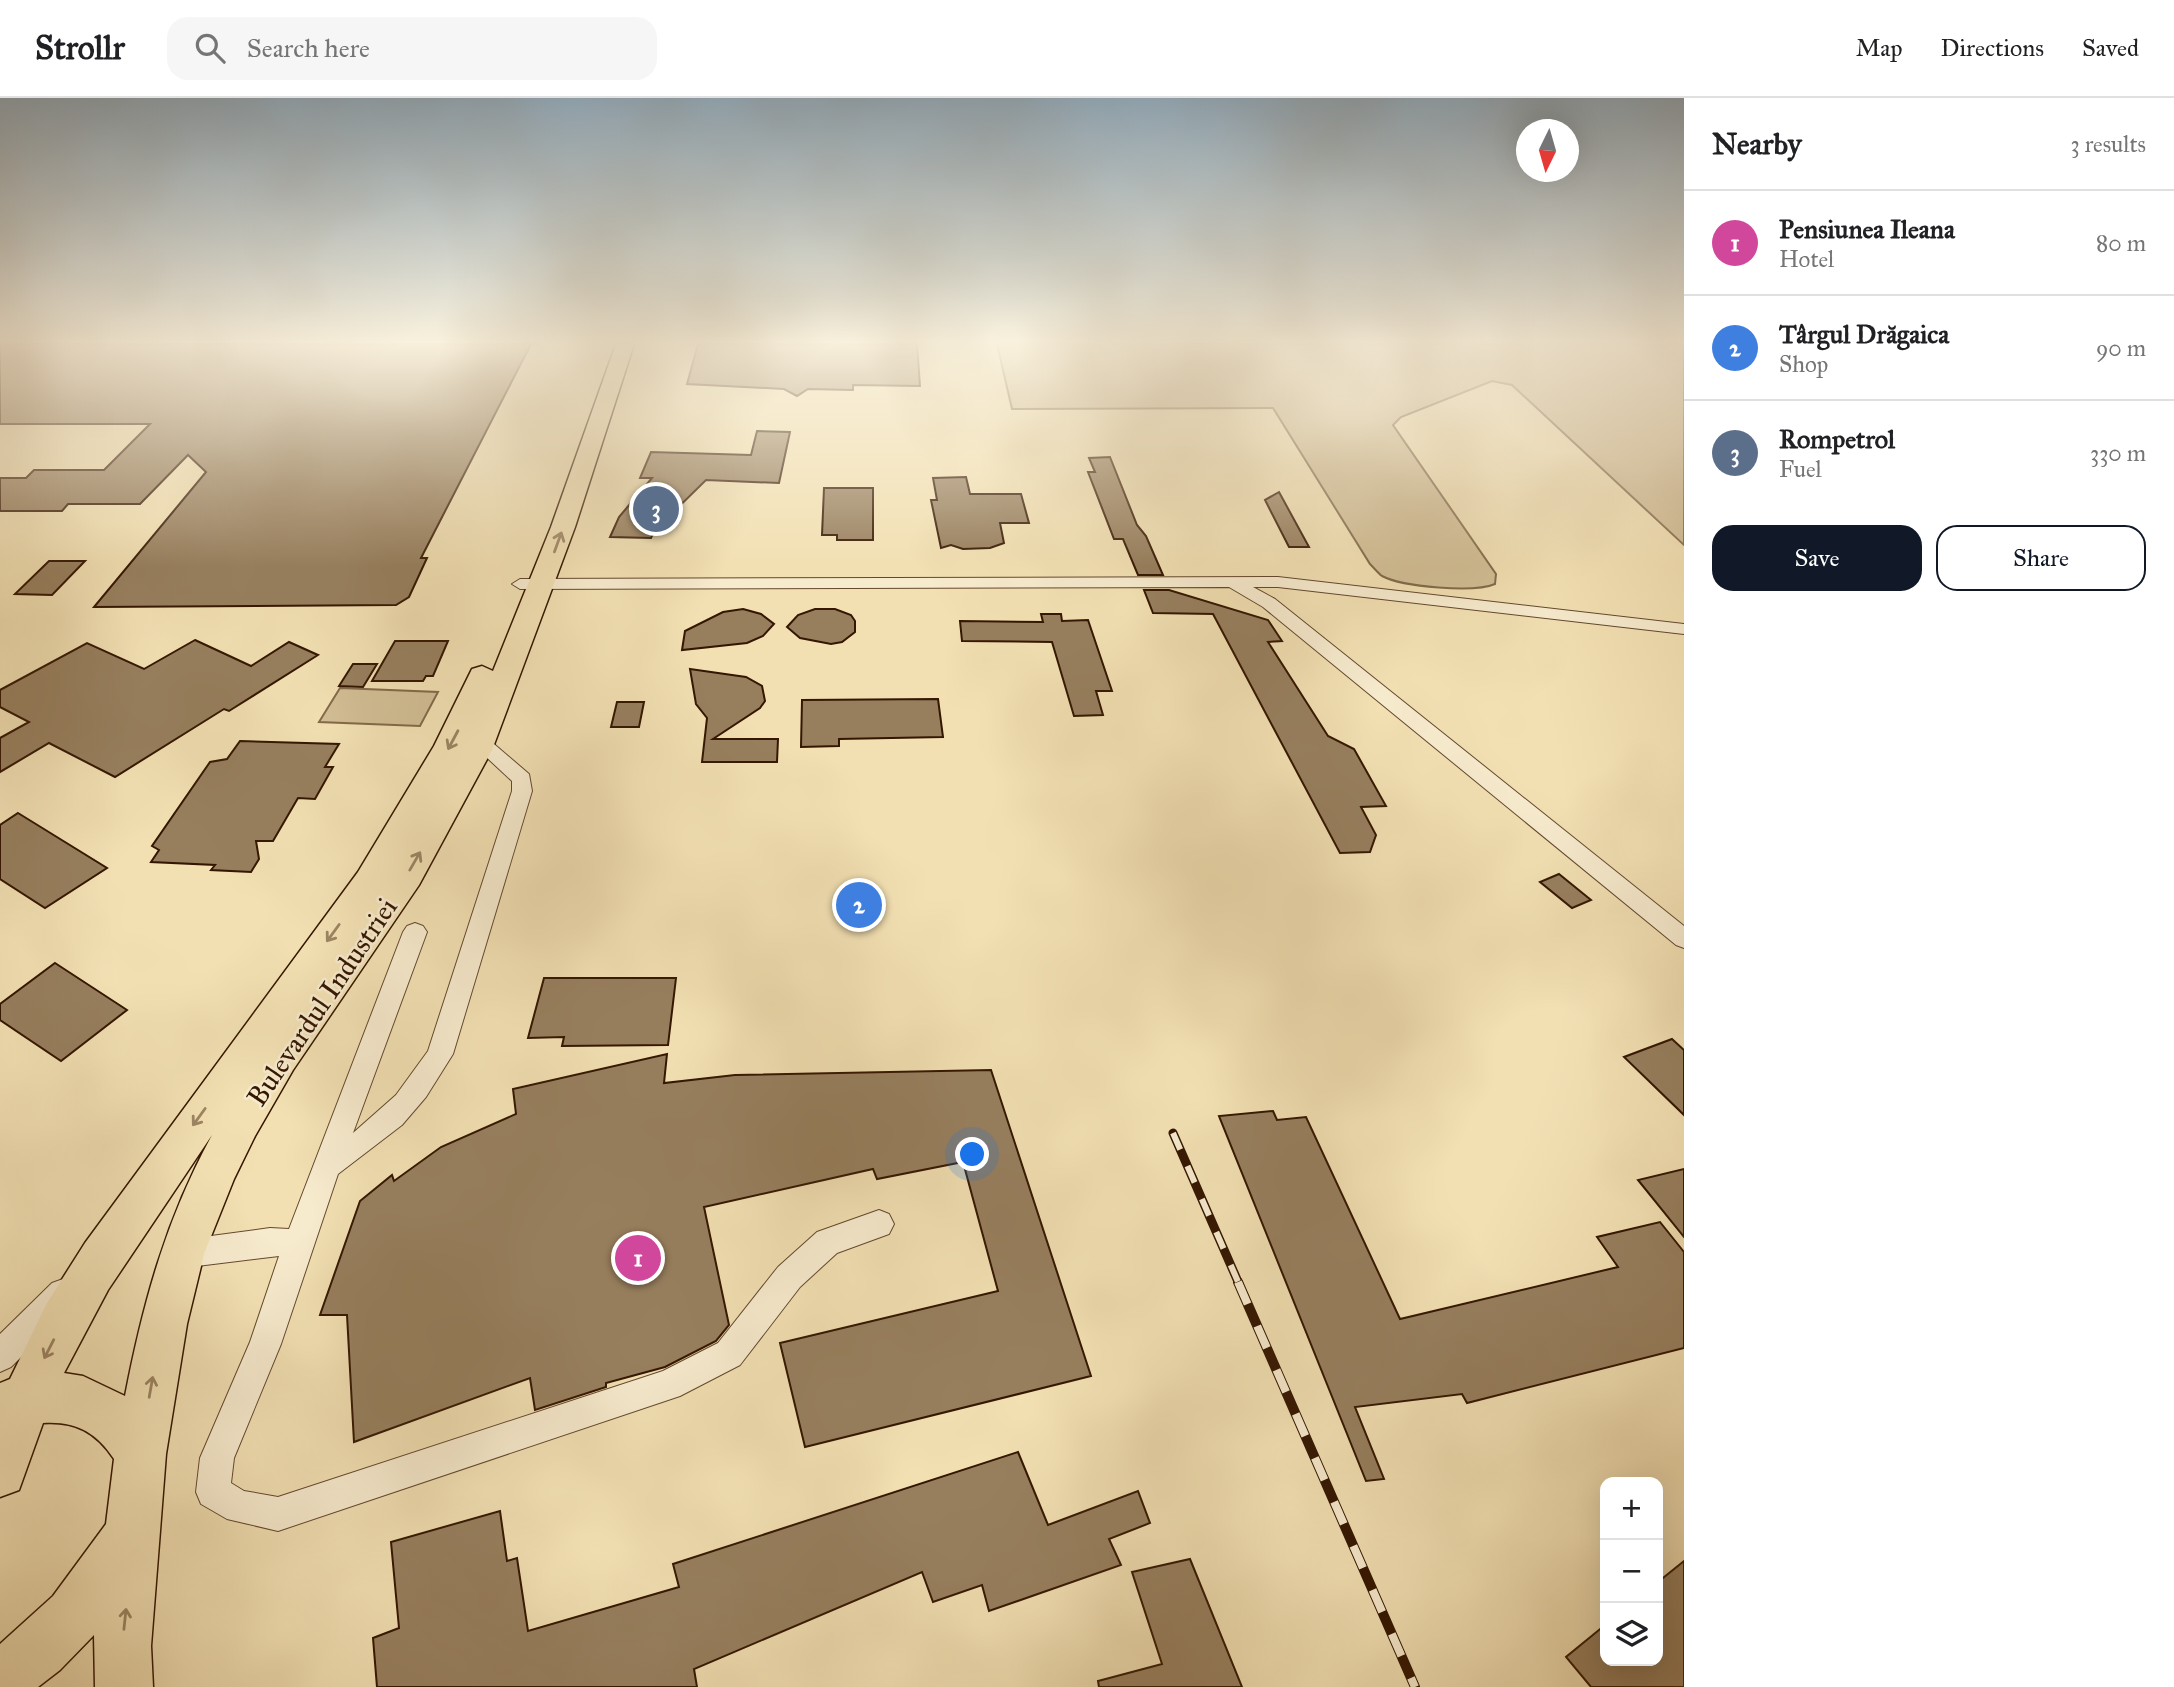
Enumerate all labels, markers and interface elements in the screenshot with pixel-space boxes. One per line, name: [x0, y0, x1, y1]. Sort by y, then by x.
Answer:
search box: [167, 17, 657, 80]
text: Strollr: [35, 28, 125, 68]
icon: search: [191, 29, 229, 67]
text: Search here: [247, 32, 370, 64]
text: Map: [1856, 33, 1903, 63]
text: Directions: [1941, 33, 2044, 63]
text: Saved: [2082, 33, 2139, 63]
north arrow: [1516, 119, 1579, 182]
text: Nearby: [1712, 126, 1802, 162]
text: 3 results: [2070, 130, 2146, 158]
text: Pensiunea Ileana: [1779, 213, 1955, 245]
text: 1: [1730, 229, 1740, 257]
text: 80 m: [2096, 229, 2146, 257]
text: Hotel: [1779, 245, 1834, 273]
text: Târgul Drăgaica: [1779, 318, 1949, 350]
text: 2: [1729, 334, 1741, 362]
text: 90 m: [2096, 334, 2146, 362]
text: Shop: [1779, 350, 1828, 378]
text: Rompetrol: [1779, 423, 1895, 455]
text: 3: [1730, 439, 1740, 467]
text: 330 m: [2090, 439, 2146, 467]
text: Fuel: [1779, 455, 1822, 483]
pin: 3: [633, 483, 679, 535]
button: Save: [1712, 525, 1922, 591]
button: Share: [1936, 525, 2146, 591]
one-way arrow: [552, 531, 565, 553]
one-way arrow: [446, 729, 459, 750]
one-way arrow: [408, 852, 422, 872]
pin: 2: [836, 879, 882, 931]
street label: Bulevardul Industriei: [239, 891, 405, 1113]
one-way arrow: [325, 923, 340, 942]
one-way arrow: [191, 1107, 206, 1126]
your location: [955, 1137, 989, 1171]
pin: 1: [615, 1232, 661, 1284]
one-way arrow: [42, 1338, 55, 1359]
one-way arrow: [145, 1376, 158, 1399]
map controls: [1600, 1477, 1663, 1666]
button: +: [1600, 1477, 1663, 1540]
button: −: [1600, 1540, 1663, 1603]
button: layers: [1600, 1603, 1663, 1666]
one-way arrow: [119, 1608, 132, 1631]

